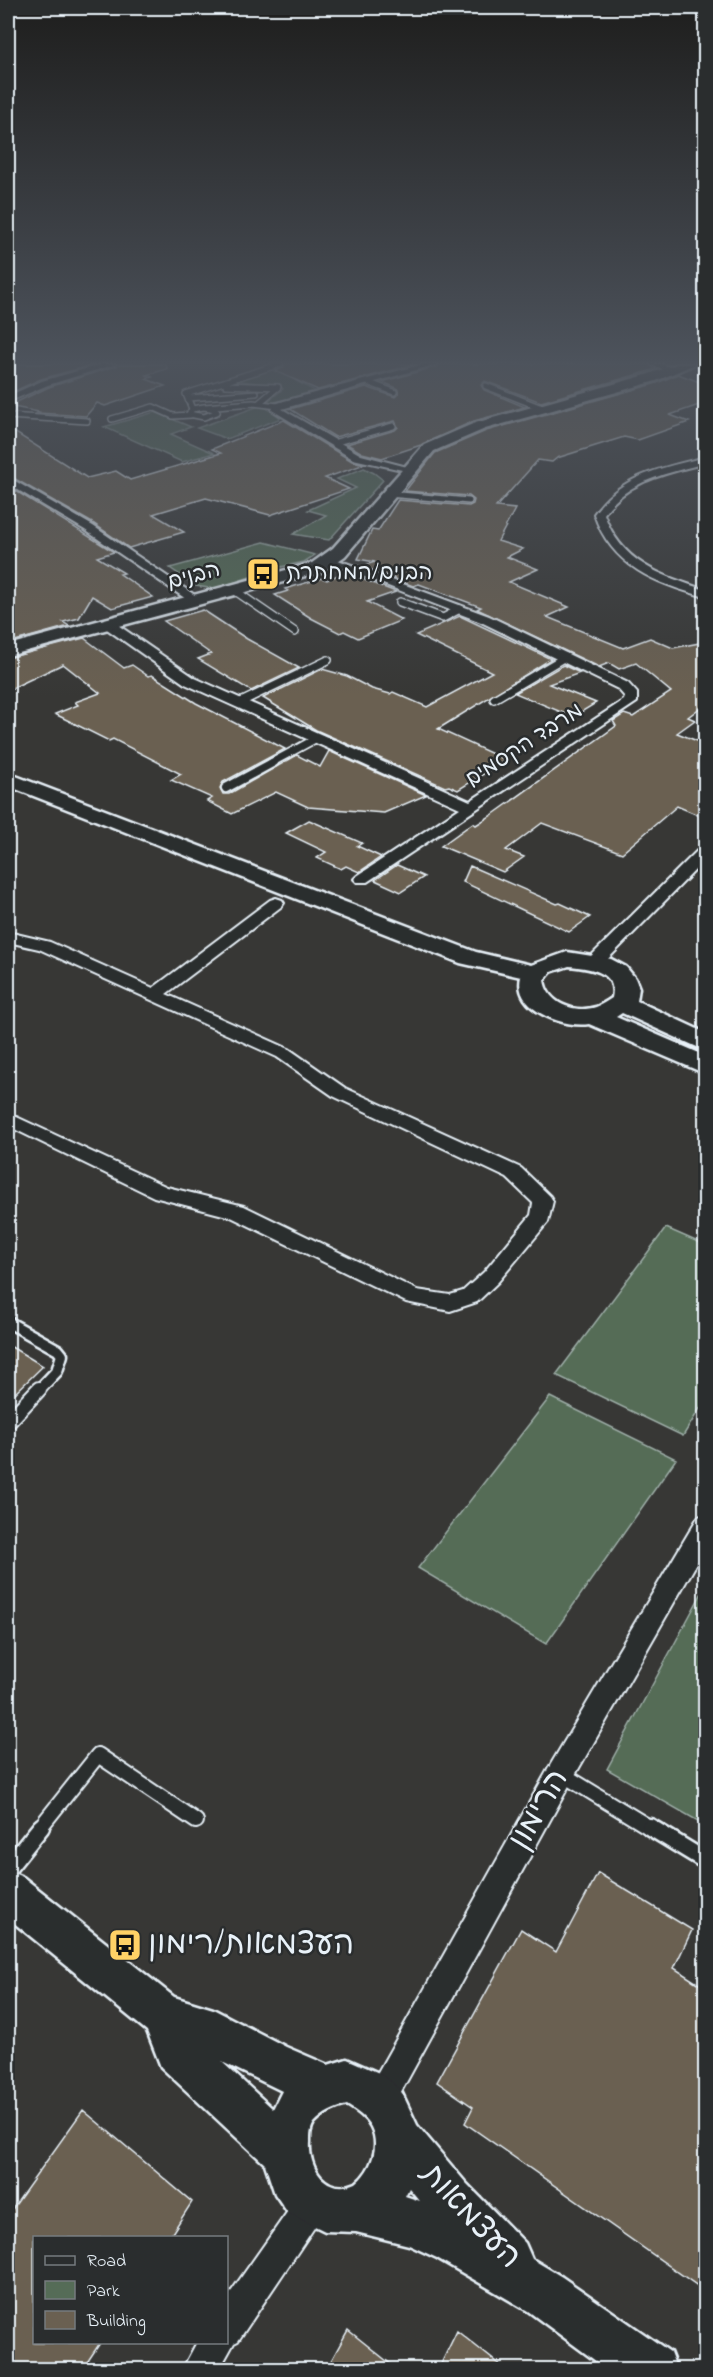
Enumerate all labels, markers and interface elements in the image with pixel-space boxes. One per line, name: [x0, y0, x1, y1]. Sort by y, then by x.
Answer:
street label: הבנים: [164, 555, 224, 599]
bus stop icon: הבנים/המחתרת: [245, 556, 281, 592]
place label: הבנים/המחתרת: [286, 558, 433, 590]
street label: מרבד הקסמים: [460, 696, 590, 796]
street label: הרימון: [498, 1761, 582, 1859]
place label: העצמאות/רימון: [148, 1922, 354, 1969]
bus stop icon: העצמאות/רימון: [107, 1927, 143, 1963]
street label: העצמאות: [407, 2152, 532, 2281]
legend: [33, 2236, 228, 2344]
text: Road: [87, 2249, 126, 2275]
text: Park: [87, 2279, 120, 2305]
text: Building: [86, 2309, 146, 2336]

